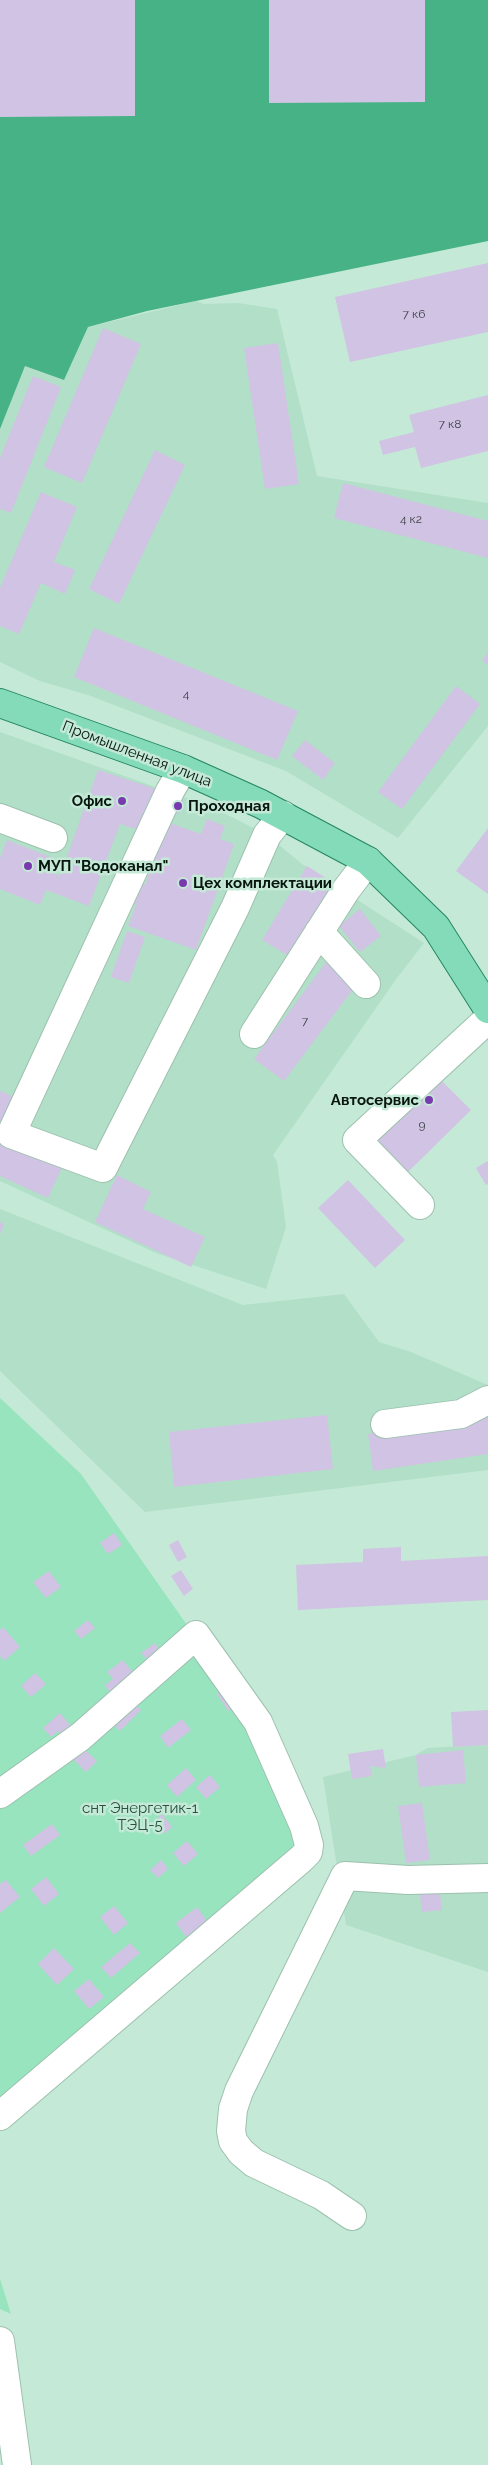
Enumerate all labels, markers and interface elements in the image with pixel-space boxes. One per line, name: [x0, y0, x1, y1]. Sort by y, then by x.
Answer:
house number: 7 к6: [403, 307, 425, 321]
house number: 7 к8: [439, 417, 461, 431]
house number: 4 к2: [400, 512, 422, 526]
house number: 4: [183, 687, 189, 701]
street label: Промышленная улица: [60, 717, 214, 791]
place label: Офис: [72, 792, 112, 810]
marker: Офис: [116, 795, 128, 807]
place label: Проходная: [188, 797, 270, 815]
marker: Проходная: [172, 800, 184, 812]
place label: МУП "Водоканал": [38, 857, 168, 875]
marker: МУП "Водоканал": [22, 860, 34, 872]
place label: Цех комплектации: [193, 874, 332, 892]
marker: Цех комплектации: [177, 877, 189, 889]
house number: 7: [302, 1014, 308, 1028]
place label: Автосервис: [331, 1091, 419, 1109]
marker: Автосервис: [423, 1094, 435, 1106]
house number: 9: [418, 1118, 426, 1132]
park label: снт Энергетик-1 ТЭЦ-5: [82, 1799, 198, 1834]

